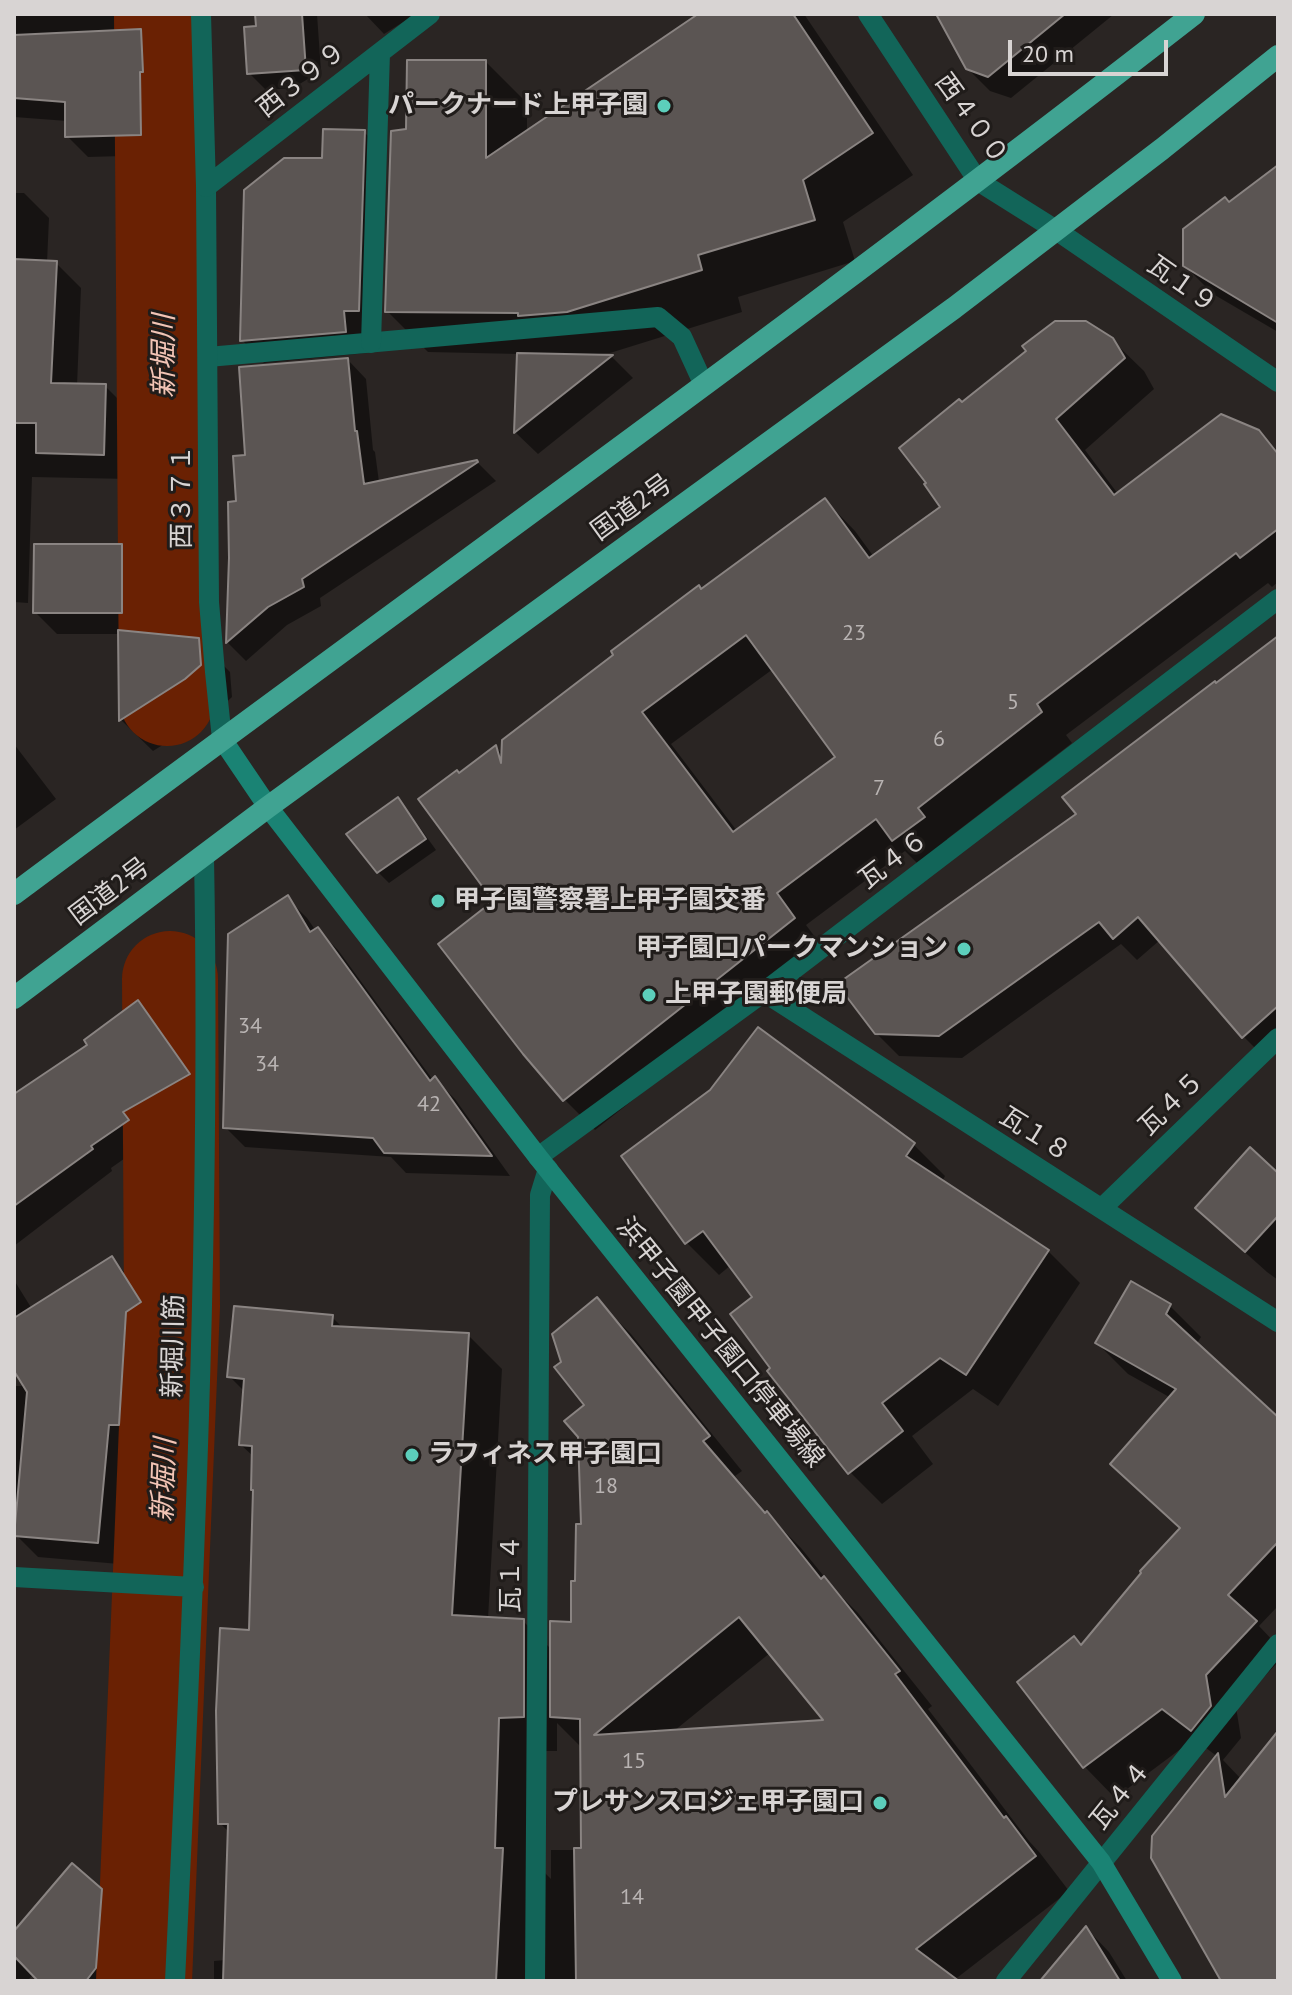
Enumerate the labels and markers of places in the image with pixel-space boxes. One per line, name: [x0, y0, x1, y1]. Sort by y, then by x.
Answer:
place label: パークナード上甲子園: [388, 90, 648, 122]
marker: パークナード上甲子園: [655, 97, 673, 115]
place label: 甲子園警察署上甲子園交番: [454, 885, 766, 917]
marker: 甲子園警察署上甲子園交番: [429, 892, 447, 910]
place label: 甲子園口パークマンション: [636, 933, 948, 965]
marker: 甲子園口パークマンション: [955, 940, 973, 958]
place label: 上甲子園郵便局: [665, 979, 847, 1011]
marker: 上甲子園郵便局: [640, 986, 658, 1004]
place label: ラフィネス甲子園口: [428, 1439, 662, 1471]
marker: ラフィネス甲子園口: [403, 1446, 421, 1464]
place label: プレサンスロジェ甲子園口: [552, 1787, 864, 1819]
marker: プレサンスロジェ甲子園口: [871, 1794, 889, 1812]

